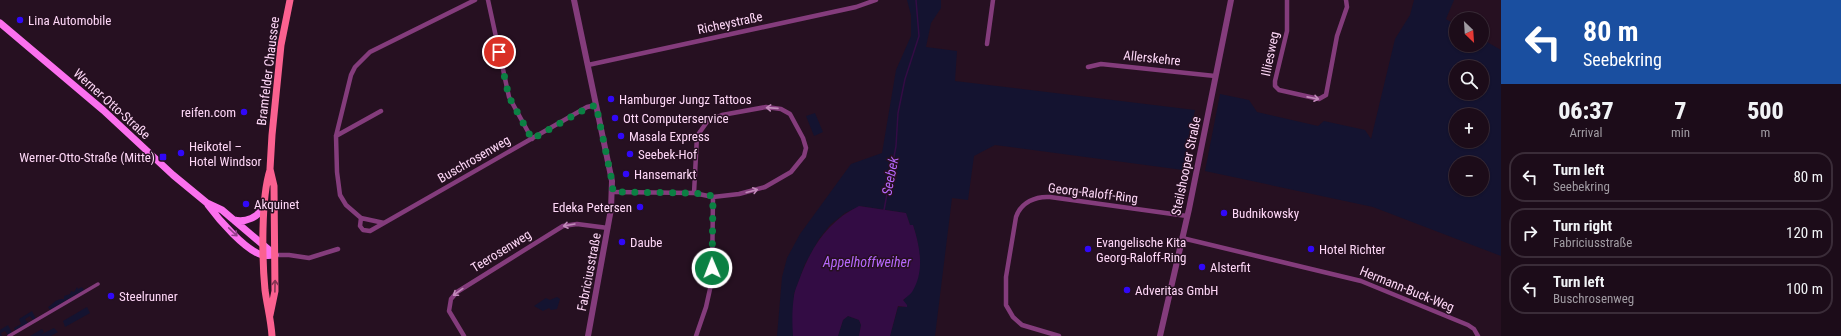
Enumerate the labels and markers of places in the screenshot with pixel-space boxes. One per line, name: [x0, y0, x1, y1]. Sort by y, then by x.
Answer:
place label: Lina Automobile: [28, 13, 111, 28]
marker: Lina Automobile: [15, 15, 25, 25]
pin: [482, 35, 516, 69]
place label: Hamburger Jungz Tattoos: [619, 92, 752, 107]
marker: Hamburger Jungz Tattoos: [606, 94, 616, 104]
place label: reifen.com: [181, 105, 236, 120]
marker: reifen.com: [239, 107, 249, 117]
place label: Ott Computerservice: [623, 111, 729, 126]
marker: Ott Computerservice: [610, 113, 620, 123]
place label: Masala Express: [629, 129, 710, 144]
marker: Masala Express: [616, 131, 626, 141]
place label: Heikotel – Hotel Windsor: [189, 139, 262, 169]
place label: Seebek-Hof: [638, 147, 697, 162]
marker: Heikotel – Hotel Windsor: [176, 148, 186, 158]
marker: Seebek-Hof: [625, 149, 635, 159]
place label: Werner-Otto-Straße (Mitte): [19, 150, 155, 165]
marker: Werner-Otto-Straße (Mitte): [158, 152, 168, 162]
place label: Hansemarkt: [634, 167, 696, 182]
marker: Hansemarkt: [621, 169, 631, 179]
place label: Akquinet: [254, 197, 299, 212]
marker: Akquinet: [241, 199, 251, 209]
place label: Edeka Petersen: [553, 200, 632, 215]
marker: Edeka Petersen: [635, 202, 645, 212]
place label: Budnikowsky: [1232, 206, 1300, 221]
marker: Budnikowsky: [1219, 208, 1229, 218]
place label: Daube: [630, 235, 662, 250]
place label: Evangelische Kita Georg-Raloff-Ring: [1096, 235, 1186, 265]
marker: Daube: [617, 237, 627, 247]
place label: Hotel Richter: [1319, 242, 1386, 257]
marker: Evangelische Kita Georg-Raloff-Ring: [1083, 244, 1093, 254]
marker: Hotel Richter: [1306, 244, 1316, 254]
place label: Alsterfit: [1210, 260, 1251, 275]
marker: Alsterfit: [1197, 262, 1207, 272]
place label: Adveritas GmbH: [1135, 283, 1218, 298]
marker: Adveritas GmbH: [1122, 285, 1132, 295]
place label: Steelrunner: [119, 289, 178, 304]
marker: Steelrunner: [106, 291, 116, 301]

